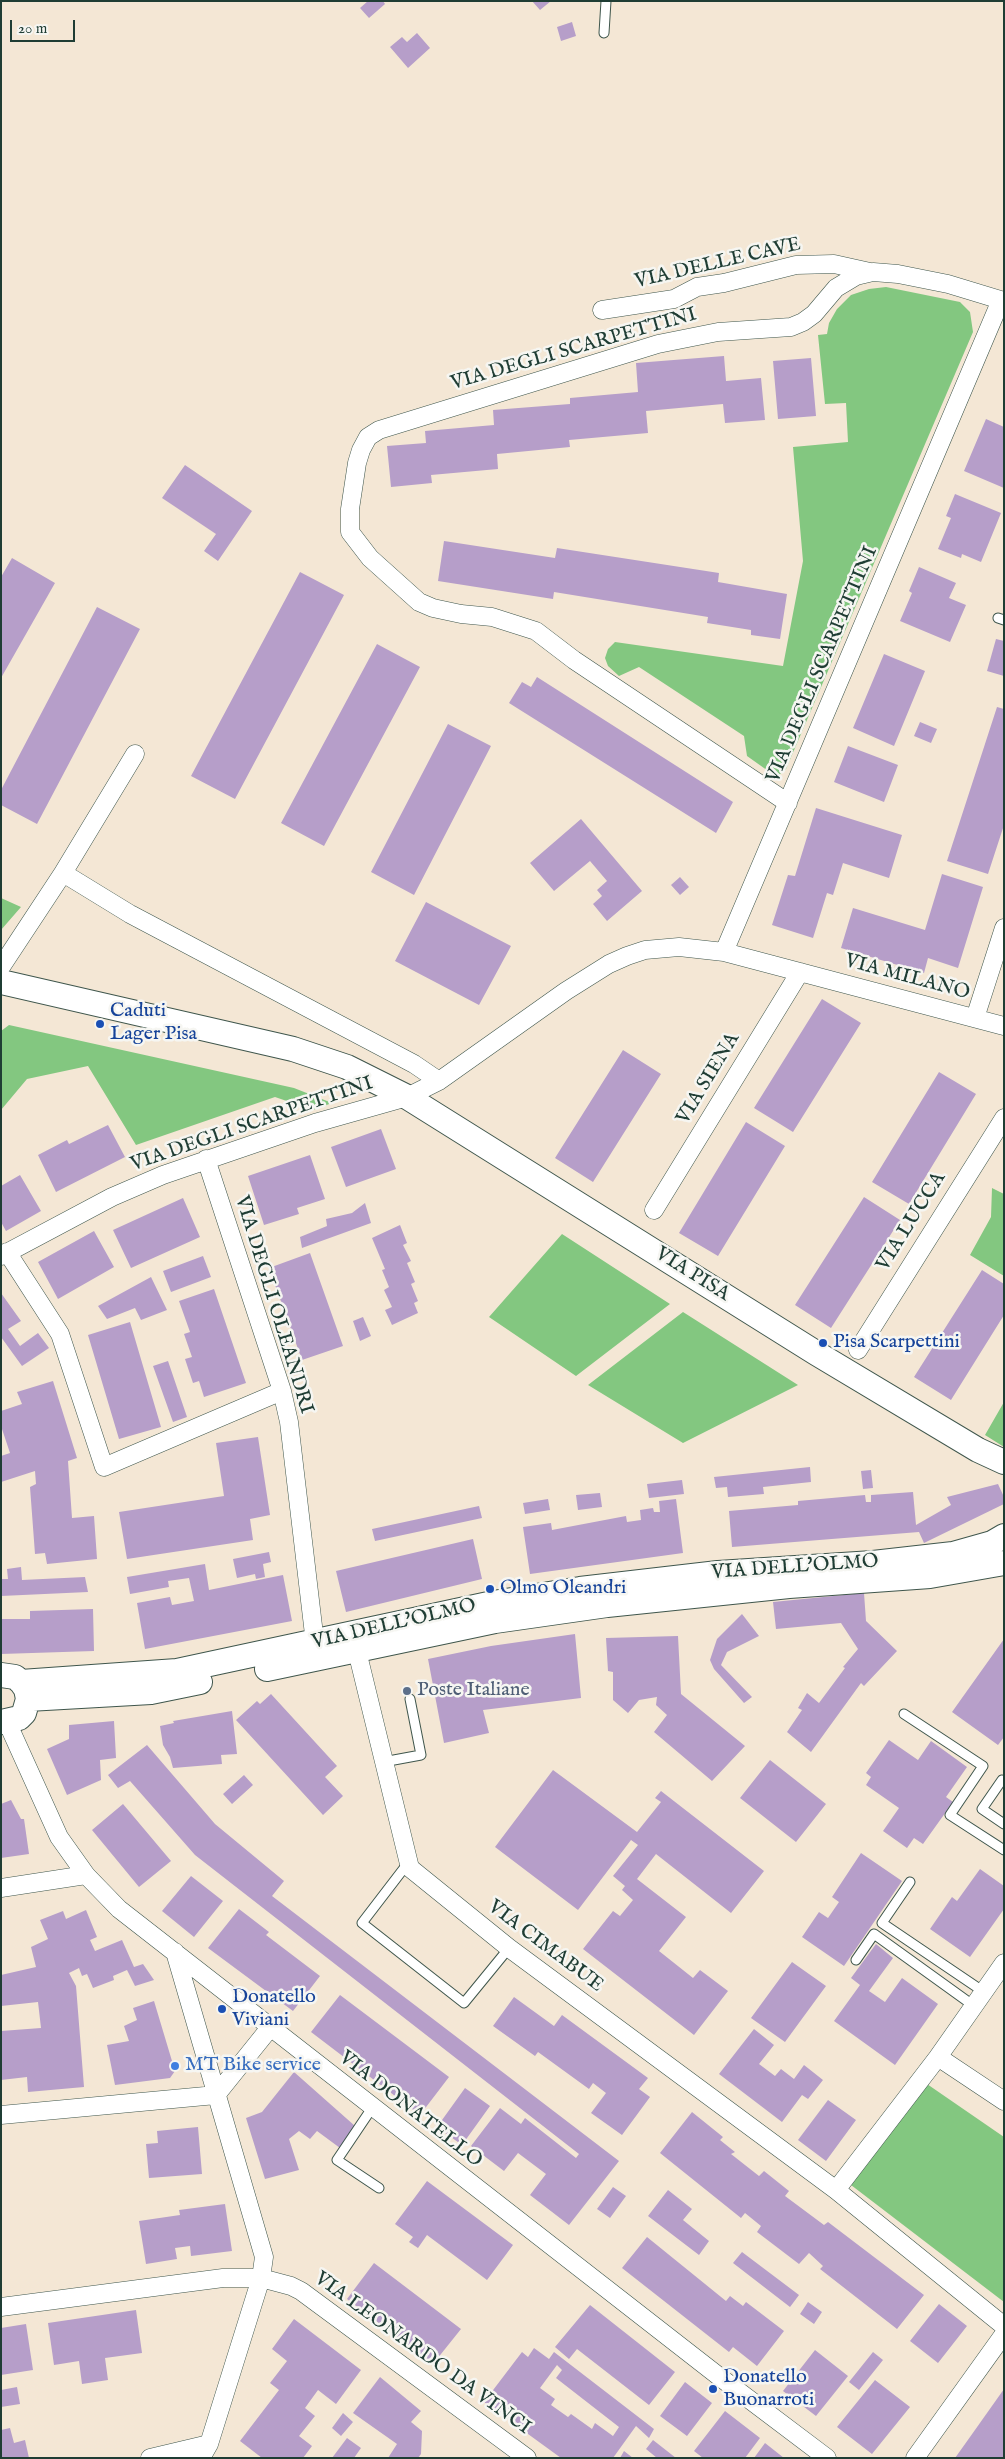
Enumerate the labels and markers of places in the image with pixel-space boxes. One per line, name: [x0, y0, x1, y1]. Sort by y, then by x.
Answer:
place label: Caduti Lager Pisa: [110, 1000, 197, 1047]
marker: Caduti Lager Pisa: [94, 1018, 106, 1030]
place label: Pisa Scarpettini: [833, 1331, 960, 1355]
marker: Pisa Scarpettini: [817, 1337, 829, 1349]
place label: Olmo Oleandri: [500, 1577, 626, 1601]
marker: Olmo Oleandri: [484, 1583, 496, 1595]
place label: Poste Italiane: [417, 1679, 530, 1703]
marker: Poste Italiane: [401, 1685, 413, 1697]
place label: Donatello Viviani: [232, 1986, 316, 2033]
marker: Donatello Viviani: [216, 2003, 228, 2015]
place label: MT Bike service: [185, 2054, 321, 2078]
marker: MT Bike service: [169, 2060, 181, 2072]
place label: Donatello Buonarroti: [723, 2366, 814, 2413]
marker: Donatello Buonarroti: [707, 2383, 719, 2395]

